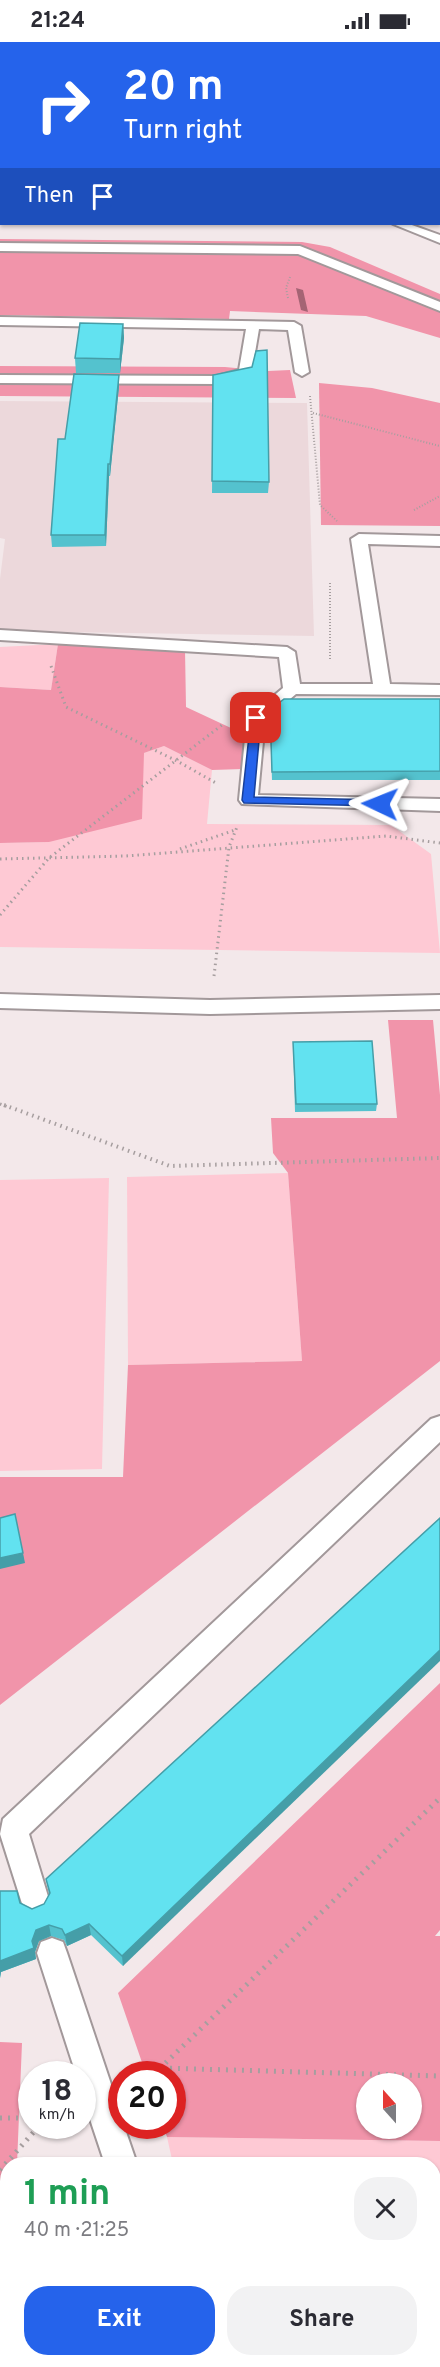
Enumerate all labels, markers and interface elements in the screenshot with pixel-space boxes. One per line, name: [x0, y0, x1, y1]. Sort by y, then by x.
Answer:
text: 21:24: [30, 8, 85, 35]
text: 20 m: [123, 62, 224, 115]
icon: right: [24, 66, 102, 144]
text: Turn right: [123, 114, 242, 148]
icon: arrive: [86, 180, 119, 213]
text: Then: [24, 183, 74, 210]
pin: [230, 692, 281, 743]
icon: arrive: [239, 701, 272, 734]
position arrow: [348, 772, 412, 836]
speed limit sign: 20: [108, 2061, 186, 2139]
north arrow: [356, 2073, 422, 2139]
map controls: [356, 2073, 422, 2139]
text: 18: [42, 2074, 72, 2111]
text: km/h: [39, 2106, 75, 2125]
text: 1 min: [24, 2172, 110, 2218]
button: close: [354, 2177, 417, 2240]
text: 40 m · 21:25: [24, 2218, 129, 2244]
button: Exit: [24, 2286, 215, 2355]
button: Share: [227, 2286, 417, 2355]

